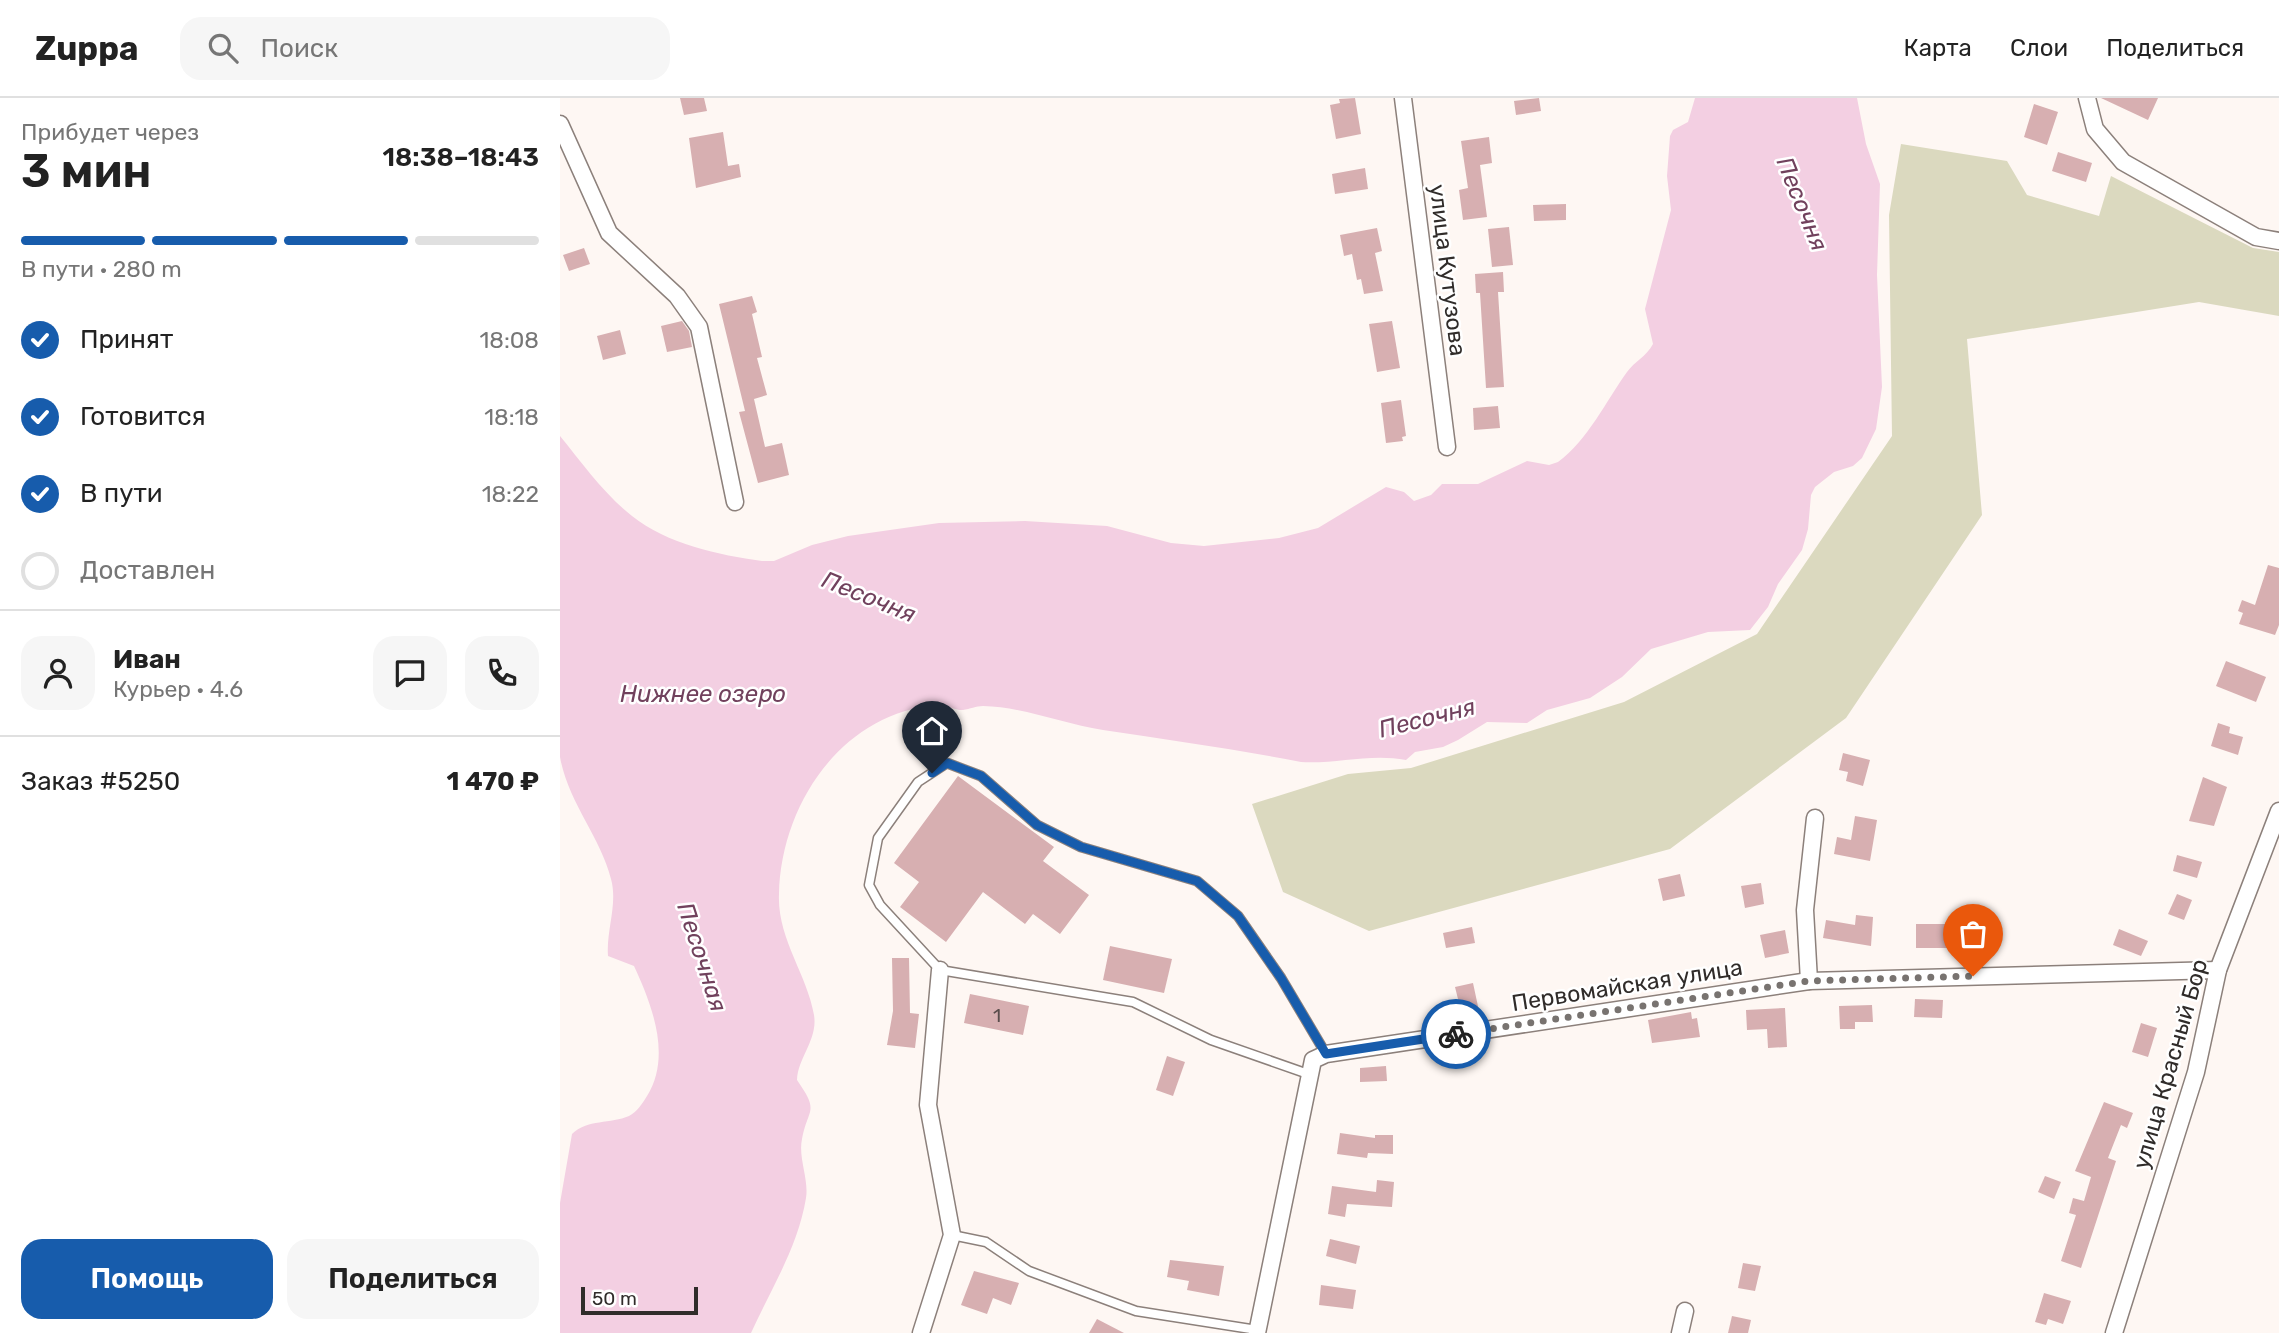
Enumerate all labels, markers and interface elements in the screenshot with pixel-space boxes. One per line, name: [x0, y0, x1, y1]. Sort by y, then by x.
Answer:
search box: [180, 17, 670, 80]
text: Zuppa: [35, 29, 138, 68]
icon: search: [204, 29, 242, 67]
text: Поиск: [260, 33, 338, 64]
text: Карта: [1903, 34, 1972, 62]
text: Слои: [2010, 34, 2068, 62]
text: Поделиться: [2106, 34, 2244, 62]
text: Прибудет через: [21, 118, 199, 146]
text: 18:38–18:43: [383, 142, 539, 173]
text: 3 мин: [21, 144, 152, 199]
water label: Песочня: [1771, 153, 1833, 255]
street label: улица Кутузова: [1424, 182, 1472, 358]
text: В пути · 280 m: [21, 255, 182, 283]
icon: check: [21, 321, 59, 359]
text: Принят: [80, 324, 173, 355]
text: 18:08: [479, 326, 539, 354]
icon: check: [21, 398, 59, 436]
text: Готовится: [80, 401, 206, 432]
text: 18:18: [484, 403, 539, 431]
icon: check: [21, 475, 59, 513]
text: В пути: [80, 478, 163, 509]
text: 18:22: [482, 480, 539, 508]
text: Доставлен: [80, 555, 215, 586]
water label: Песочня: [818, 566, 920, 628]
button: person: [21, 636, 95, 710]
button: chat: [373, 636, 447, 710]
button: phone: [465, 636, 539, 710]
text: Иван: [113, 644, 181, 675]
text: Курьер · 4.6: [113, 675, 243, 703]
water label: Нижнее озеро: [620, 680, 786, 708]
water label: Песочня: [1376, 692, 1478, 744]
pin: [902, 701, 962, 773]
icon: home: [913, 712, 951, 750]
text: Заказ #5250: [21, 766, 180, 797]
text: 1 470 ₽: [447, 766, 539, 797]
water label: Песочная: [671, 899, 733, 1015]
pin: [1943, 904, 2003, 976]
icon: bag: [1954, 915, 1992, 953]
street label: Первомайская улица: [1509, 953, 1745, 1017]
street label: улица Красный Бор: [2127, 956, 2213, 1172]
courier: [1421, 999, 1491, 1069]
house number: 1: [993, 1004, 1001, 1027]
icon: bike: [1437, 1015, 1475, 1053]
button: Помощь: [21, 1239, 273, 1319]
button: Поделиться: [287, 1239, 539, 1319]
scale bar: [581, 1284, 698, 1316]
text: 50 m: [592, 1287, 637, 1310]

